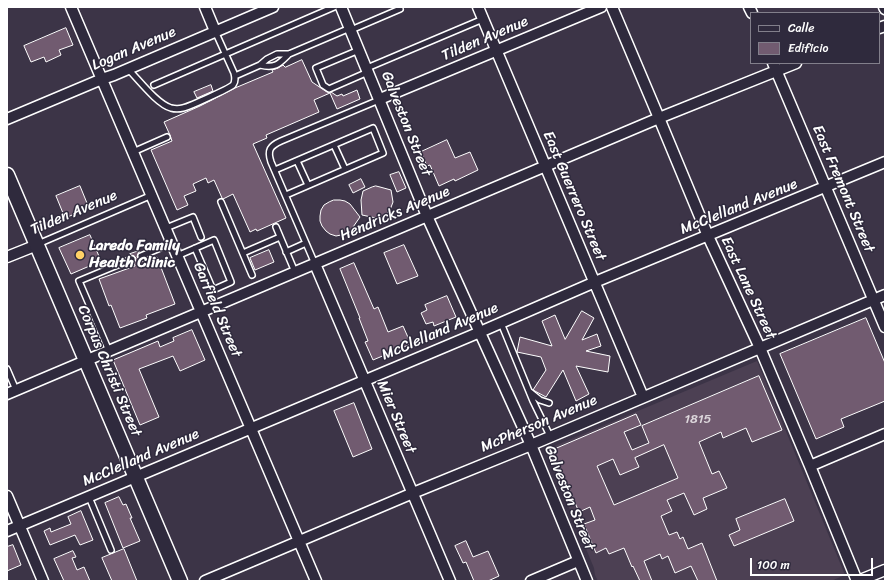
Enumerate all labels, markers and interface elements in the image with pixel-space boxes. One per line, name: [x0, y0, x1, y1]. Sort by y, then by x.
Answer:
legend: [750, 12, 880, 64]
street label: Tilden Avenue: [439, 13, 531, 65]
text: Calle: [788, 17, 815, 39]
street label: Logan Avenue: [89, 23, 179, 75]
text: Edificio: [788, 37, 828, 59]
street label: Galveston Street: [377, 69, 435, 179]
street label: East Fremont Street: [808, 123, 878, 255]
street label: East Guerrero Street: [539, 128, 609, 264]
street label: McClelland Avenue: [678, 175, 800, 239]
street label: Hendricks Avenue: [337, 183, 453, 245]
street label: Tilden Avenue: [28, 187, 120, 239]
street label: East Lane Street: [716, 234, 780, 342]
place label: Laredo Family Health Clinic: [89, 237, 180, 272]
marker: Laredo Family Health Clinic: [74, 249, 86, 261]
street label: Garfield Street: [189, 260, 245, 360]
street label: McClelland Avenue: [379, 299, 501, 365]
street label: Corpus Christi Street: [73, 303, 145, 439]
street label: Mier Street: [373, 378, 419, 456]
street label: McPherson Avenue: [478, 391, 600, 457]
house number: 1815: [685, 412, 711, 428]
street label: McClelland Avenue: [80, 425, 202, 491]
street label: Galveston Street: [540, 443, 598, 553]
scale bar: [752, 550, 875, 576]
text: 100 m: [757, 554, 790, 576]

